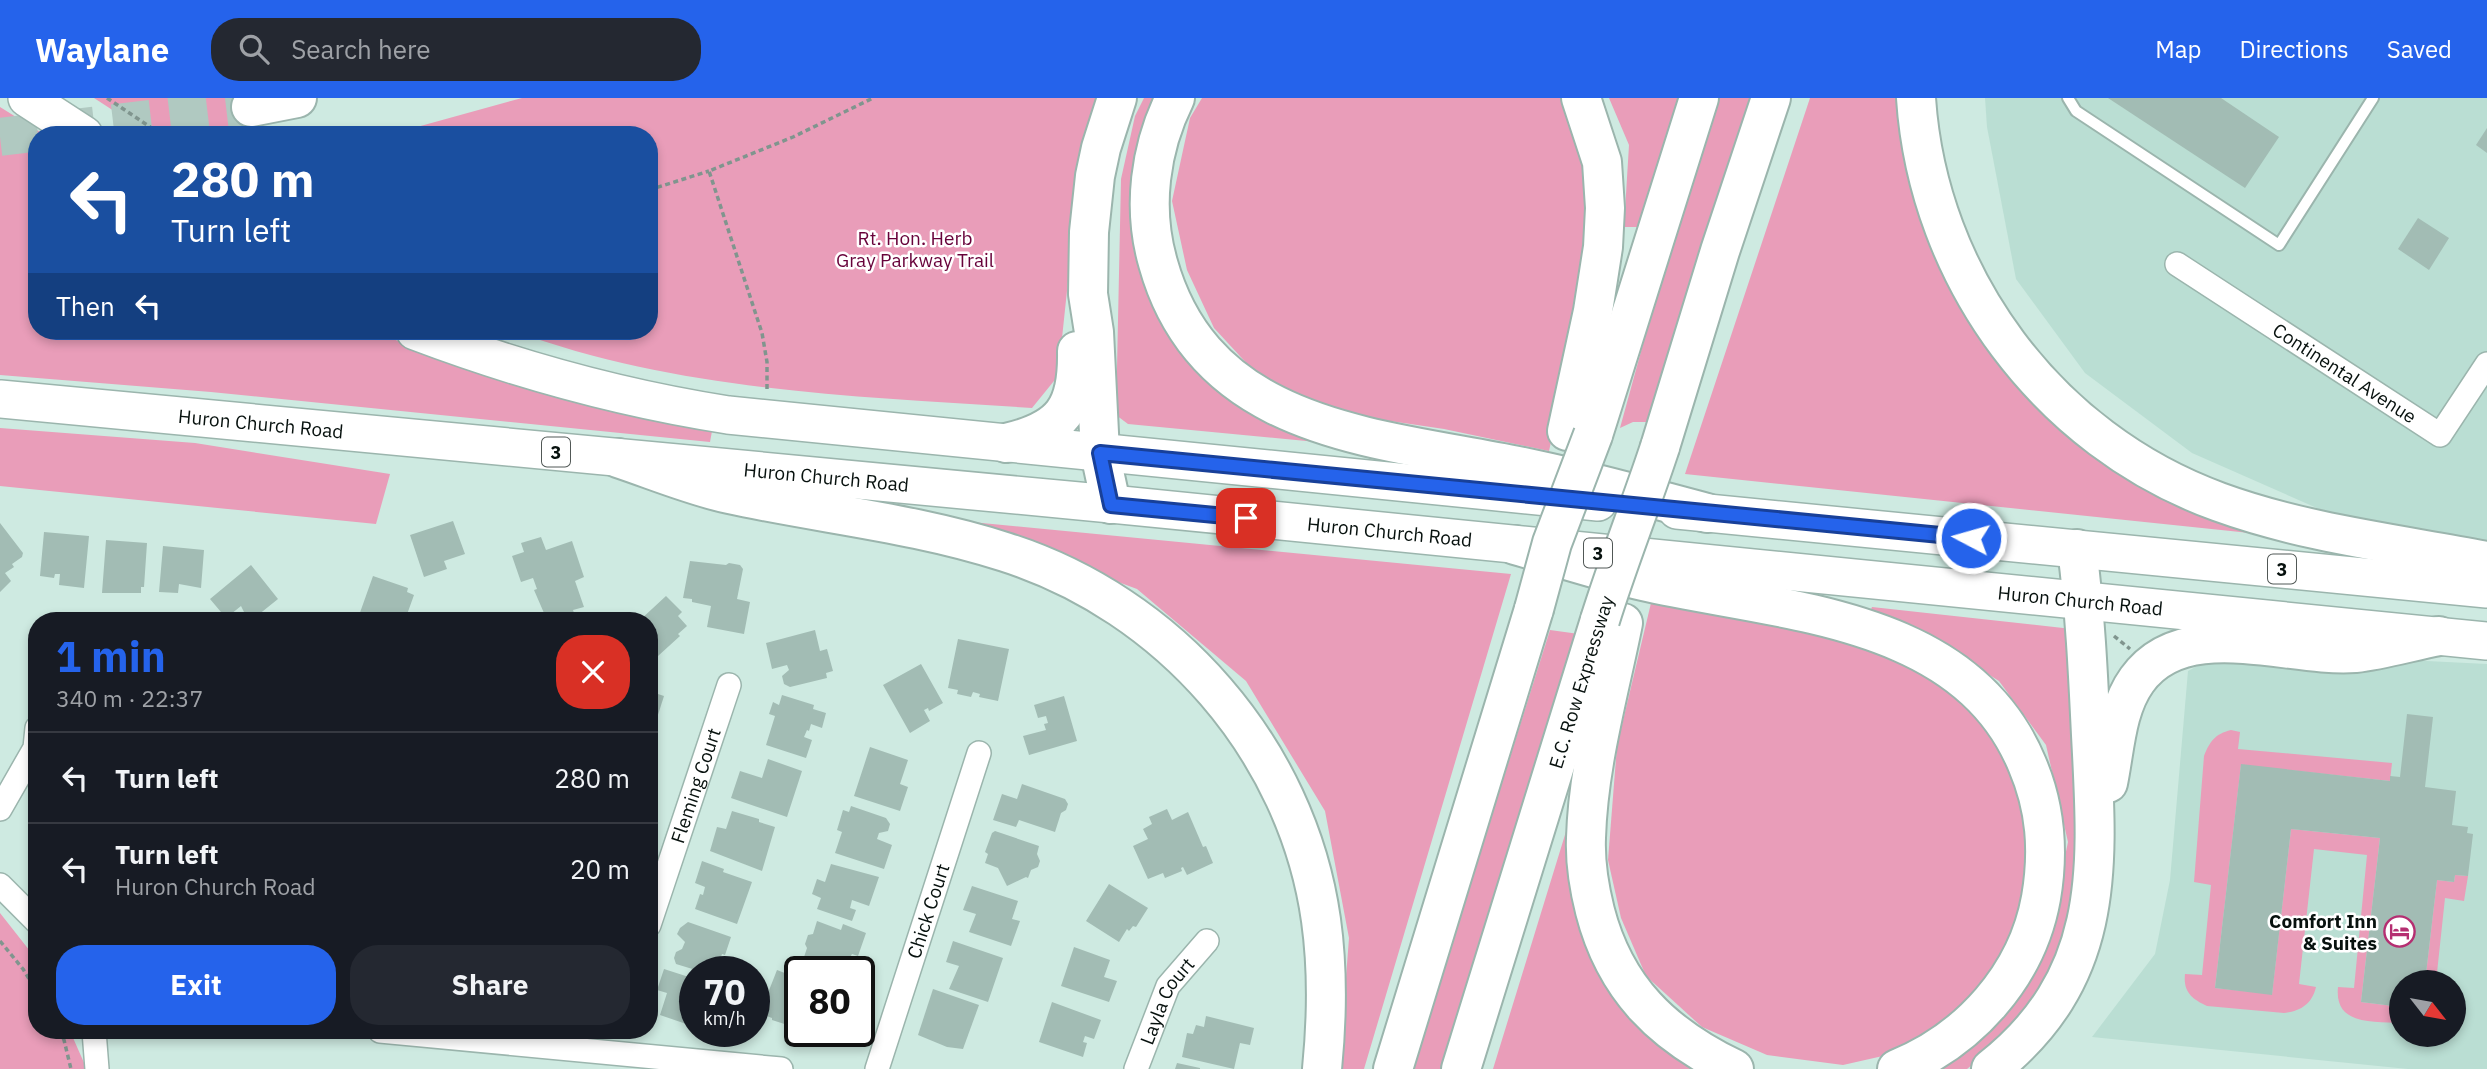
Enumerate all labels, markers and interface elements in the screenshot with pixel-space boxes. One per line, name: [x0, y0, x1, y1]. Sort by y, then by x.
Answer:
search box: [211, 18, 701, 81]
text: Waylane: [35, 28, 169, 71]
icon: search: [235, 30, 273, 68]
text: Search here: [291, 32, 431, 66]
text: Map: [2155, 33, 2201, 65]
text: Directions: [2239, 33, 2349, 65]
text: Saved: [2387, 33, 2452, 65]
text: 280 m: [171, 147, 315, 210]
icon: left: [56, 154, 147, 245]
text: Turn left: [171, 209, 291, 251]
park label: Rt. Hon. Herb Gray Parkway Trail: [836, 226, 994, 272]
icon: left: [129, 287, 167, 325]
text: Then: [56, 289, 115, 323]
street label: Continental Avenue: [2268, 318, 2421, 429]
street label: Huron Church Road: [177, 404, 345, 443]
road number: 3: [542, 438, 570, 466]
street label: Huron Church Road: [743, 457, 910, 497]
pin: [1216, 488, 1276, 548]
icon: arrive: [1227, 499, 1265, 537]
position arrow: [1934, 501, 2008, 575]
street label: Huron Church Road: [1306, 512, 1473, 552]
road number: 3: [1584, 538, 1612, 568]
road number: 3: [2268, 555, 2296, 584]
street label: Huron Church Road: [1997, 580, 2164, 621]
street label: E.C. Row Expressway: [1543, 592, 1619, 772]
text: 1 min: [56, 629, 166, 684]
button: close: [556, 635, 630, 709]
text: 340 m · 22:37: [56, 683, 203, 713]
street label: Fleming Court: [665, 725, 726, 846]
icon: left: [56, 759, 94, 797]
text: Turn left: [115, 761, 218, 795]
text: 280 m: [554, 761, 630, 795]
text: Turn left: [115, 837, 218, 871]
icon: left: [56, 850, 94, 888]
text: 20 m: [570, 852, 630, 886]
street label: Chick Court: [901, 861, 955, 962]
text: Huron Church Road: [115, 871, 316, 901]
place label: Comfort Inn & Suites: [2269, 909, 2377, 955]
hotel icon: Comfort Inn & Suites: [2383, 915, 2417, 949]
button: Exit: [56, 945, 336, 1025]
button: Share: [350, 945, 630, 1025]
street label: Layla Court: [1135, 952, 1199, 1048]
speed limit sign: 80: [784, 956, 875, 1047]
text: 70: [703, 969, 746, 1015]
north arrow: [2389, 970, 2466, 1046]
map controls: [2389, 970, 2466, 1047]
text: km/h: [703, 1007, 746, 1030]

